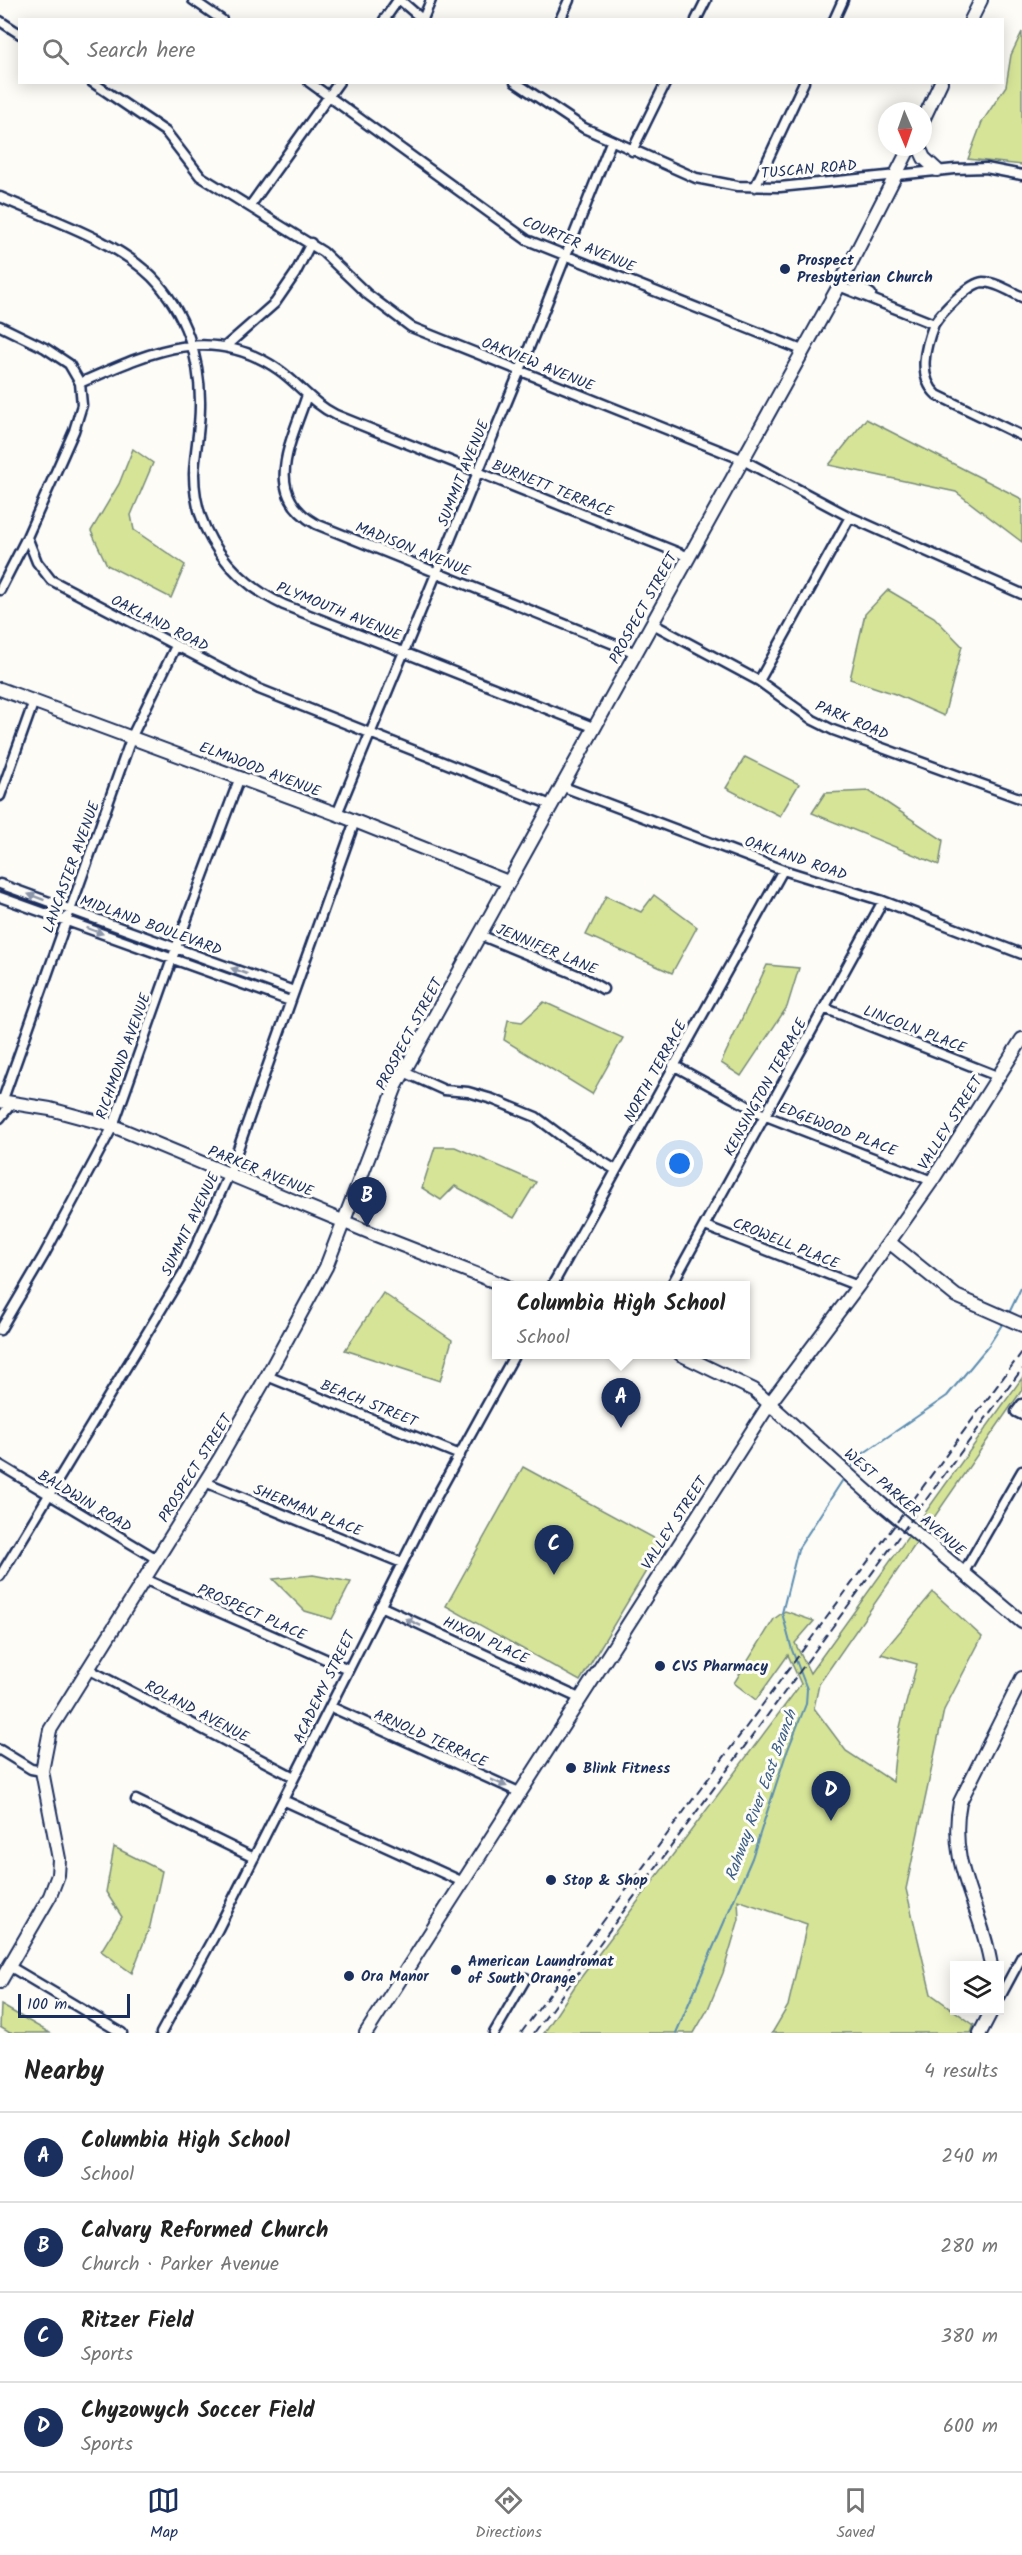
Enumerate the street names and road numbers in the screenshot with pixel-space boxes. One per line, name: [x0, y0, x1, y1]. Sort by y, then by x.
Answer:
street label: TUSCAN ROAD: [760, 154, 858, 186]
street label: COURTER AVENUE: [518, 210, 640, 280]
street label: OAKVIEW AVENUE: [477, 331, 599, 399]
street label: SUMMIT AVENUE: [432, 415, 497, 530]
street label: BURNETT TERRACE: [488, 454, 618, 525]
street label: MADISON AVENUE: [351, 516, 475, 584]
street label: PROSPECT STREET: [603, 547, 685, 669]
street label: PLYMOUTH AVENUE: [273, 576, 406, 648]
street label: OAKLAND ROAD: [106, 589, 213, 659]
street label: PARK ROAD: [811, 695, 892, 747]
street label: ELMWOOD AVENUE: [195, 736, 325, 805]
street label: LANCASTER AVENUE: [37, 797, 107, 937]
street label: OAKLAND ROAD: [741, 830, 851, 888]
street label: MIDLAND BOULEVARD: [76, 889, 225, 963]
street label: JENNIFER LANE: [492, 918, 602, 983]
street label: PROSPECT STREET: [370, 972, 451, 1095]
street label: RICHMOND AVENUE: [90, 989, 158, 1123]
street label: LINCOLN PLACE: [860, 999, 971, 1061]
street label: KENSINGTON TERRACE: [718, 1013, 814, 1161]
street label: NORTH TERRACE: [618, 1015, 694, 1127]
street label: VALLEY STREET: [912, 1070, 990, 1175]
street label: EDGEWOOD PLACE: [775, 1096, 902, 1164]
street label: PARKER AVENUE: [204, 1140, 318, 1205]
street label: SUMMIT AVENUE: [155, 1167, 227, 1281]
street label: CROWELL PLACE: [729, 1212, 844, 1277]
street label: BEACH STREET: [316, 1374, 423, 1435]
street label: PROSPECT STREET: [153, 1408, 240, 1528]
street label: WEST PARKER AVENUE: [838, 1443, 972, 1563]
street label: BALDWIN ROAD: [33, 1464, 136, 1540]
street label: VALLEY STREET: [636, 1470, 715, 1575]
street label: SHERMAN PLACE: [249, 1478, 367, 1544]
street label: PROSPECT PLACE: [193, 1578, 311, 1648]
street label: HIXON PLACE: [439, 1610, 534, 1672]
street label: ACADEMY STREET: [287, 1625, 363, 1748]
street label: ROLAND AVENUE: [140, 1674, 254, 1750]
street label: ARNOLD TERRACE: [370, 1703, 492, 1775]

